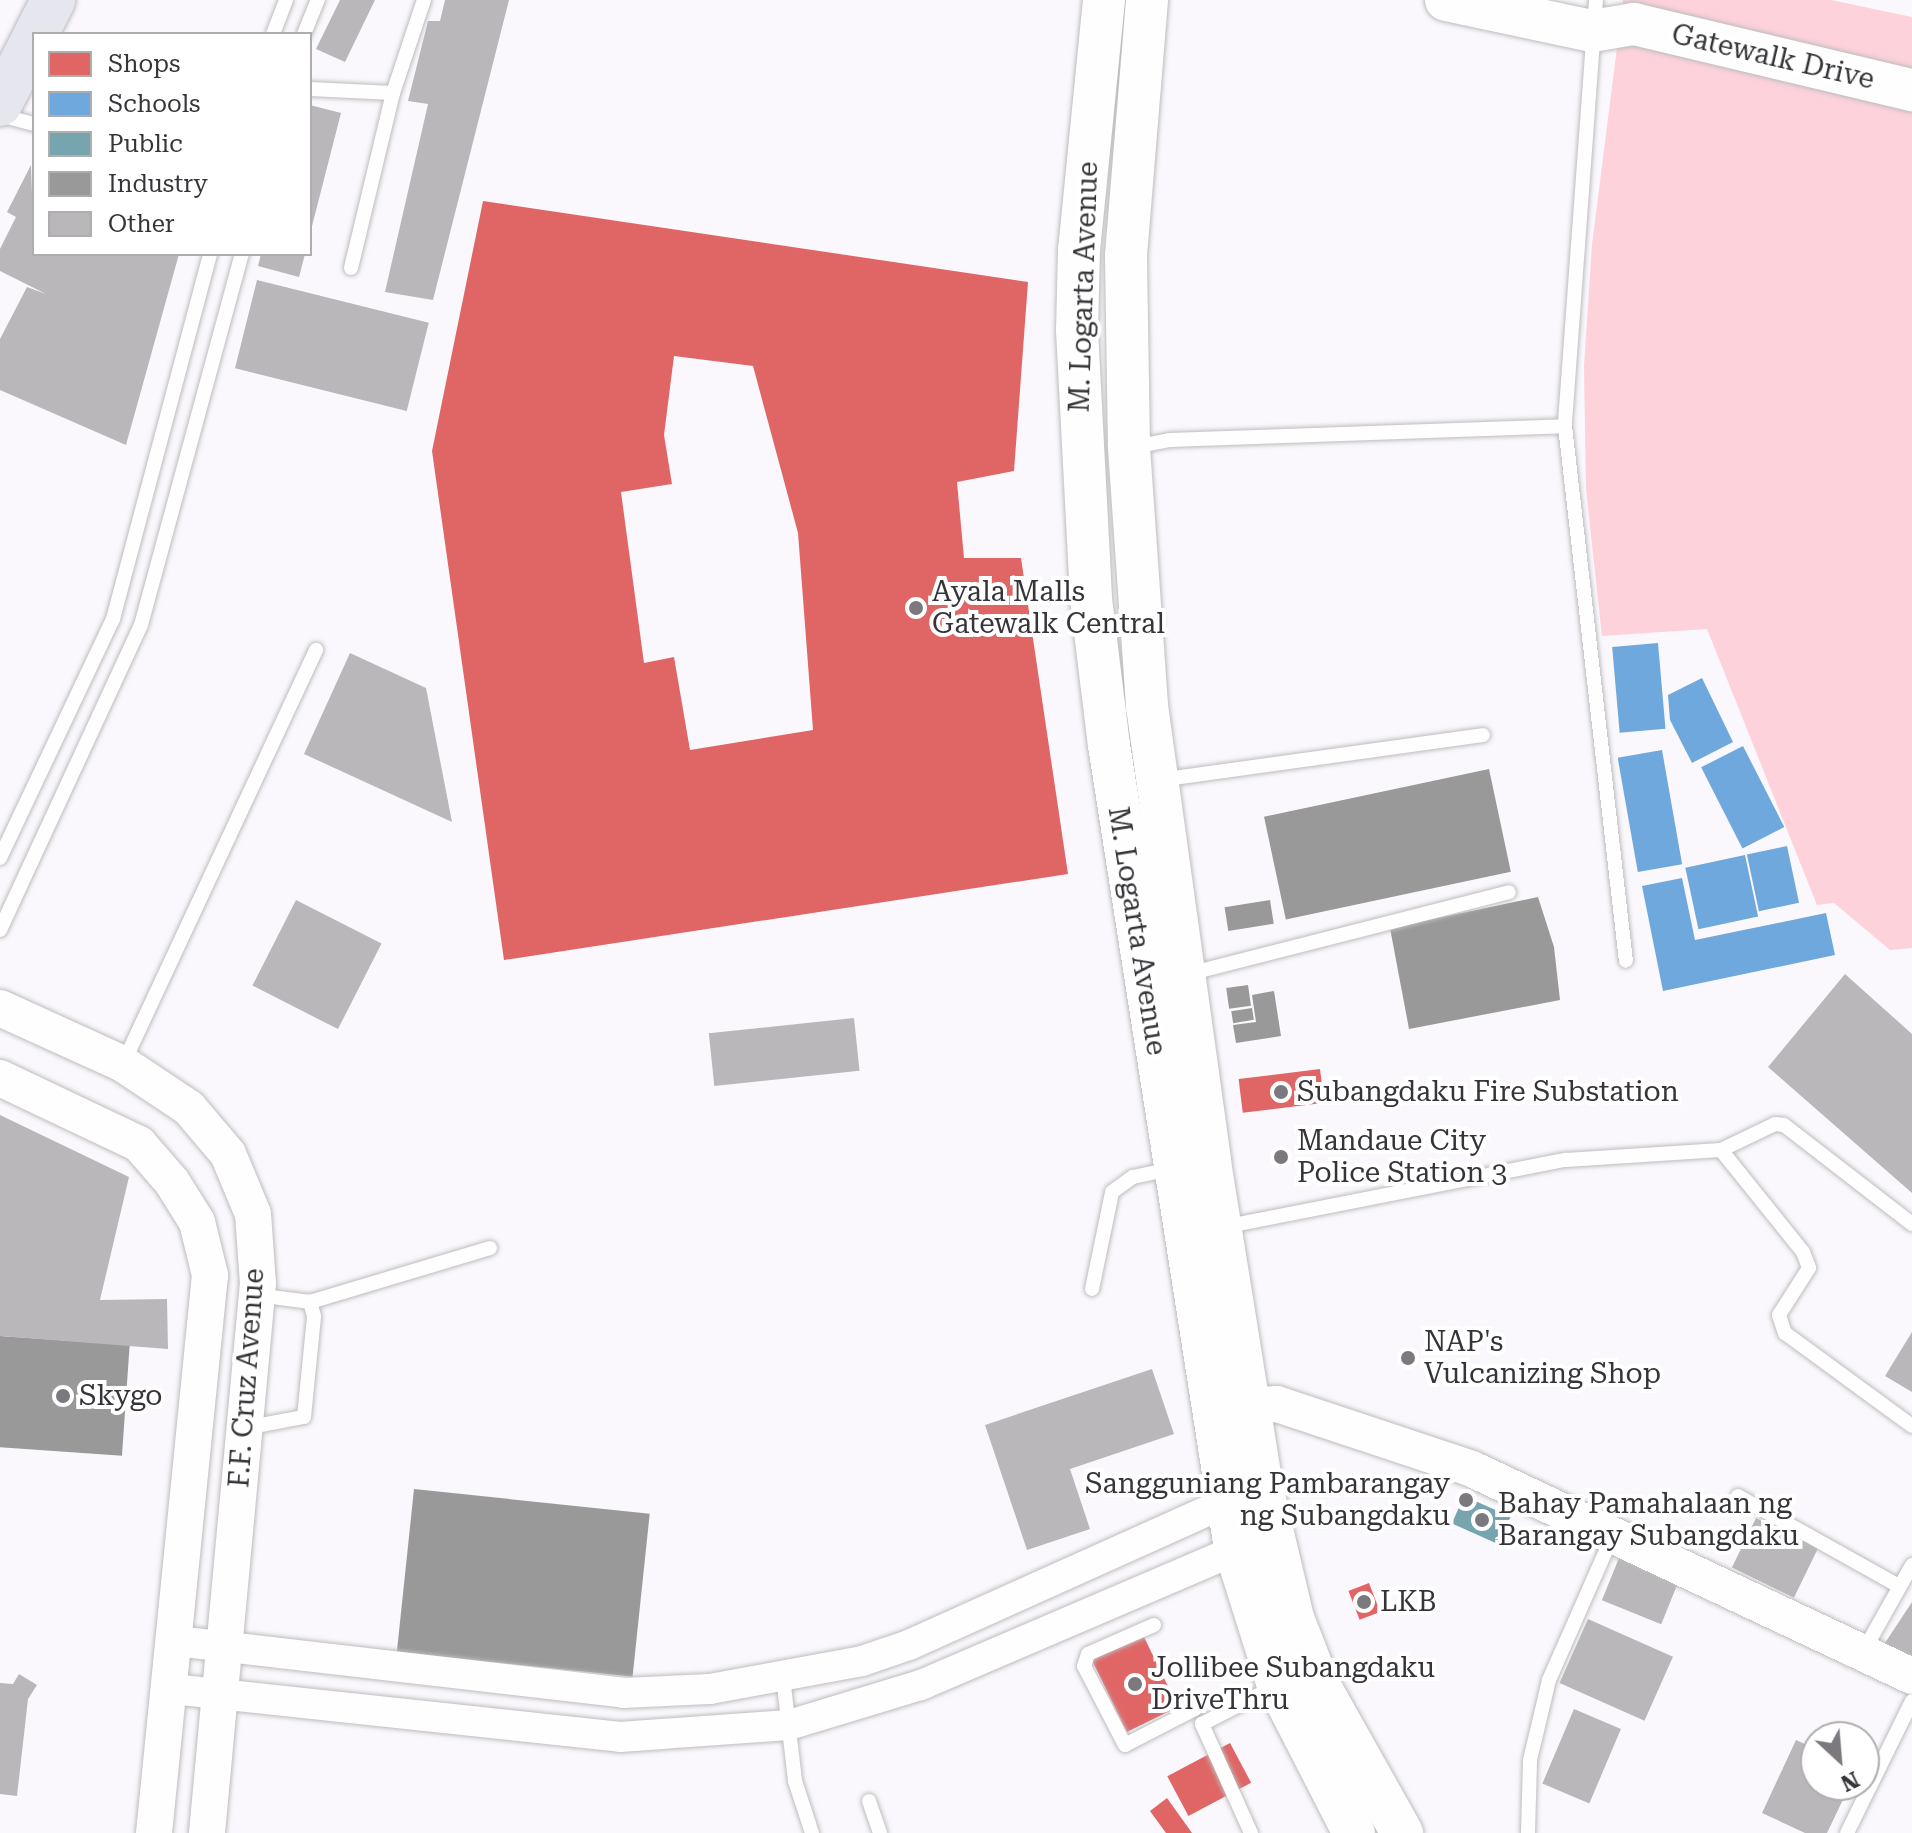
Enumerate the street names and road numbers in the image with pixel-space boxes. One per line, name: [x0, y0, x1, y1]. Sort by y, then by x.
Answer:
street label: Gatewalk Drive: [1668, 17, 1878, 97]
street label: M. Logarta Avenue: [1063, 161, 1105, 413]
street label: M. Logarta Avenue: [1101, 804, 1173, 1058]
street label: F.F. Cruz Avenue: [223, 1267, 271, 1489]

